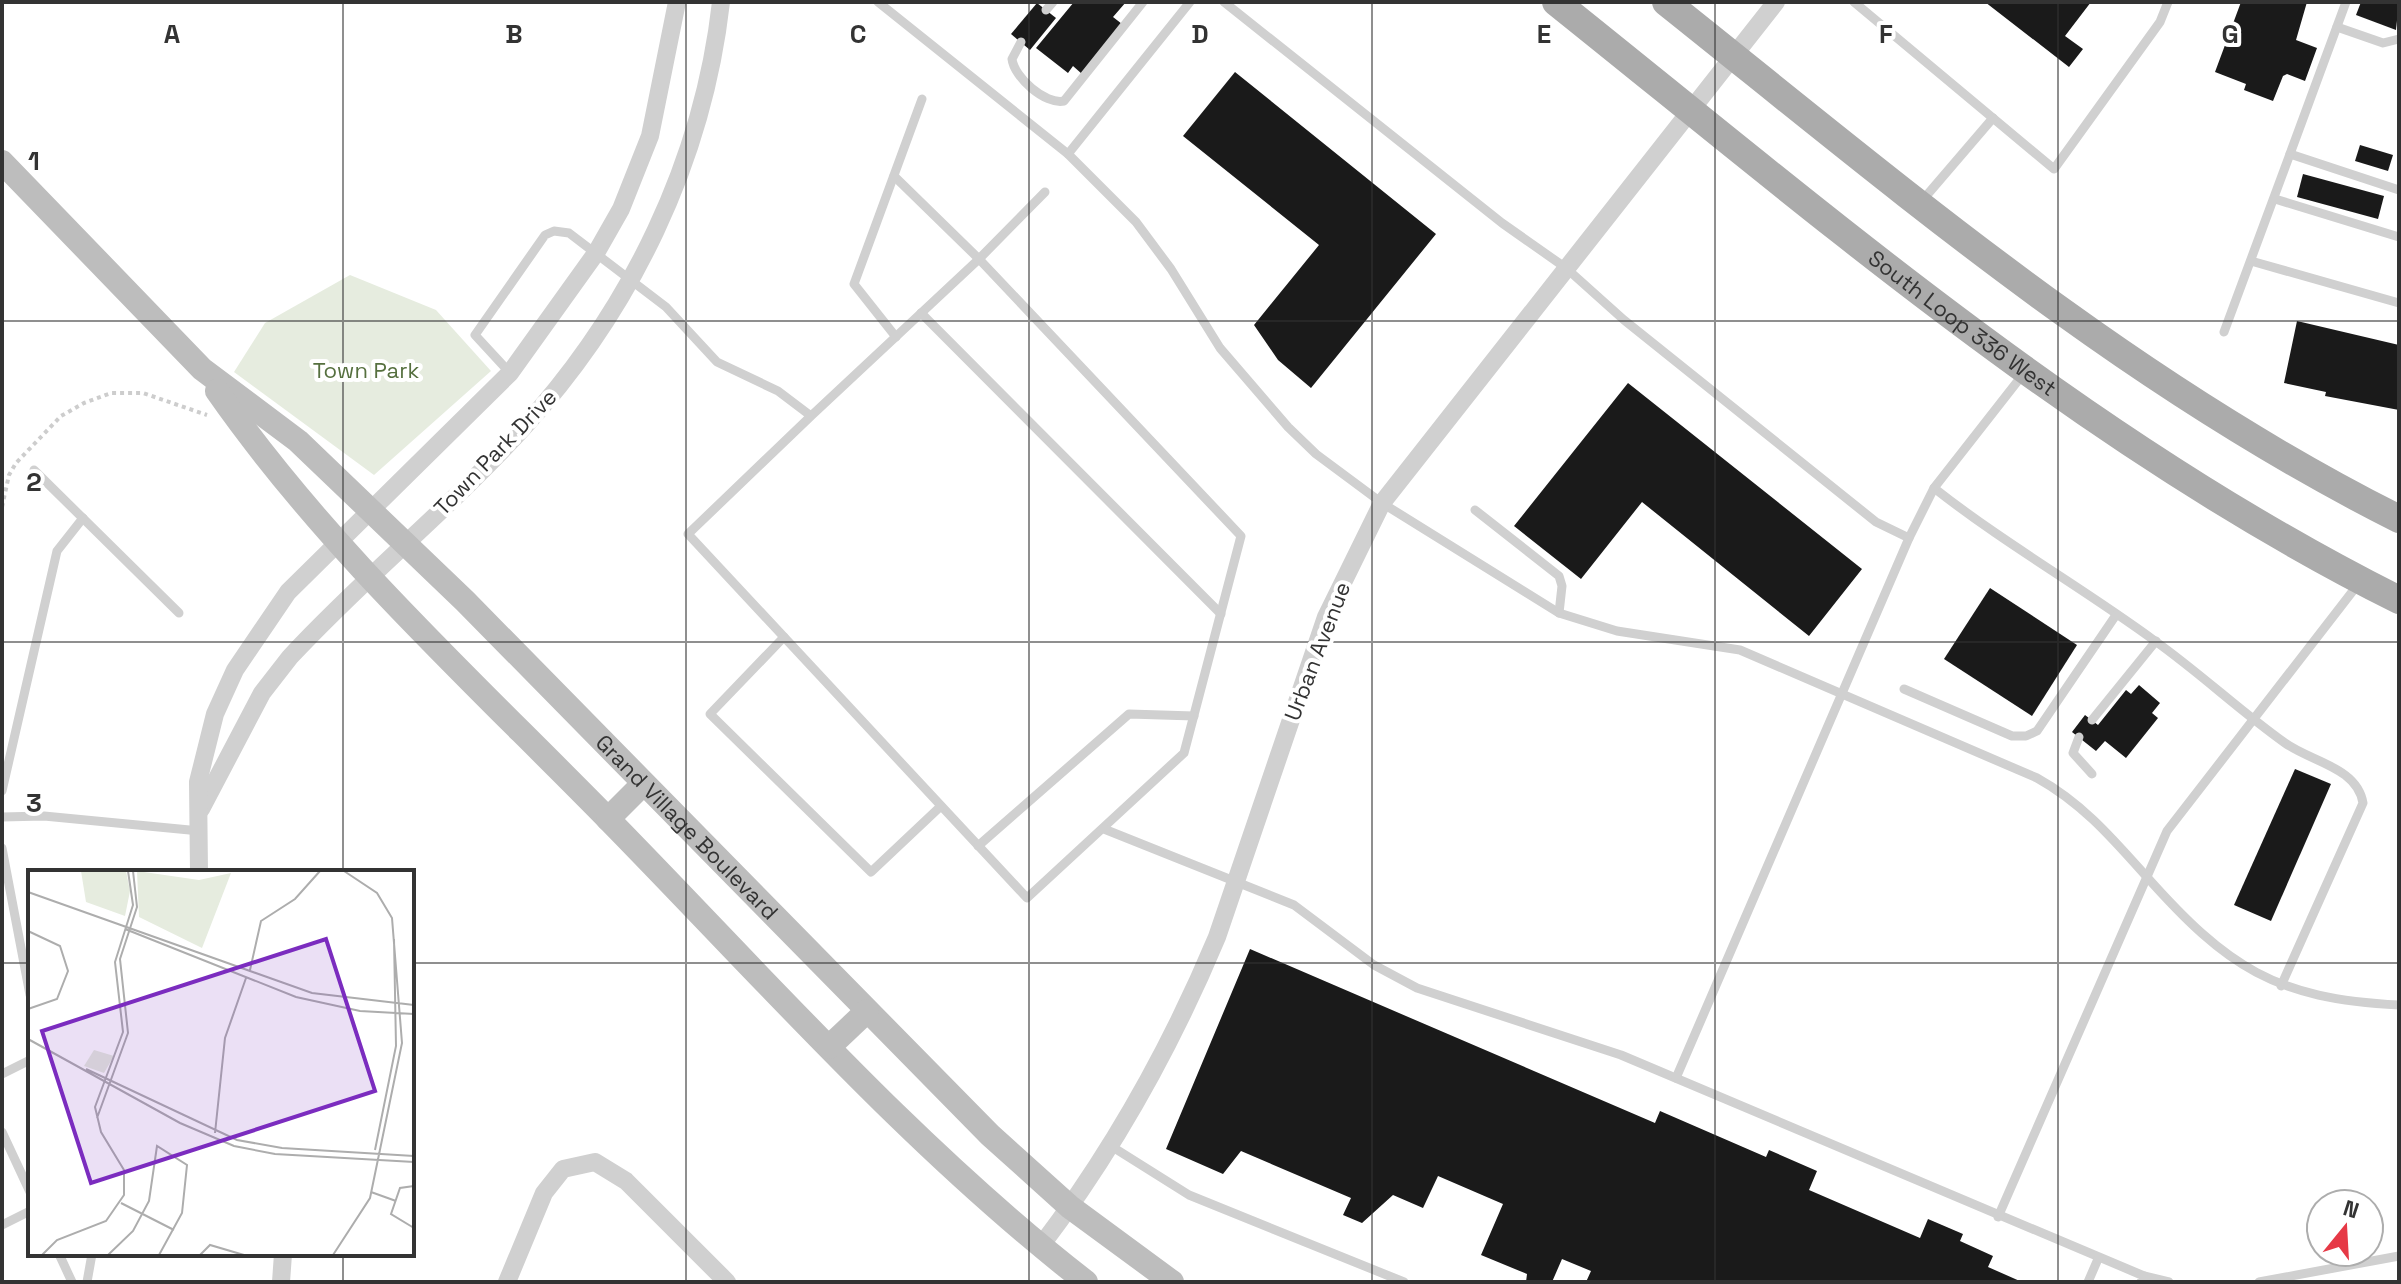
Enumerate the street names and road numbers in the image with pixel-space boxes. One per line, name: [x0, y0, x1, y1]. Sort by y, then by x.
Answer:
street label: South Loop 336 West: [1863, 244, 2062, 402]
street label: Town Park Drive: [428, 383, 562, 521]
street label: Urban Avenue: [1278, 578, 1356, 724]
street label: Grand Village Boulevard: [590, 728, 784, 926]

